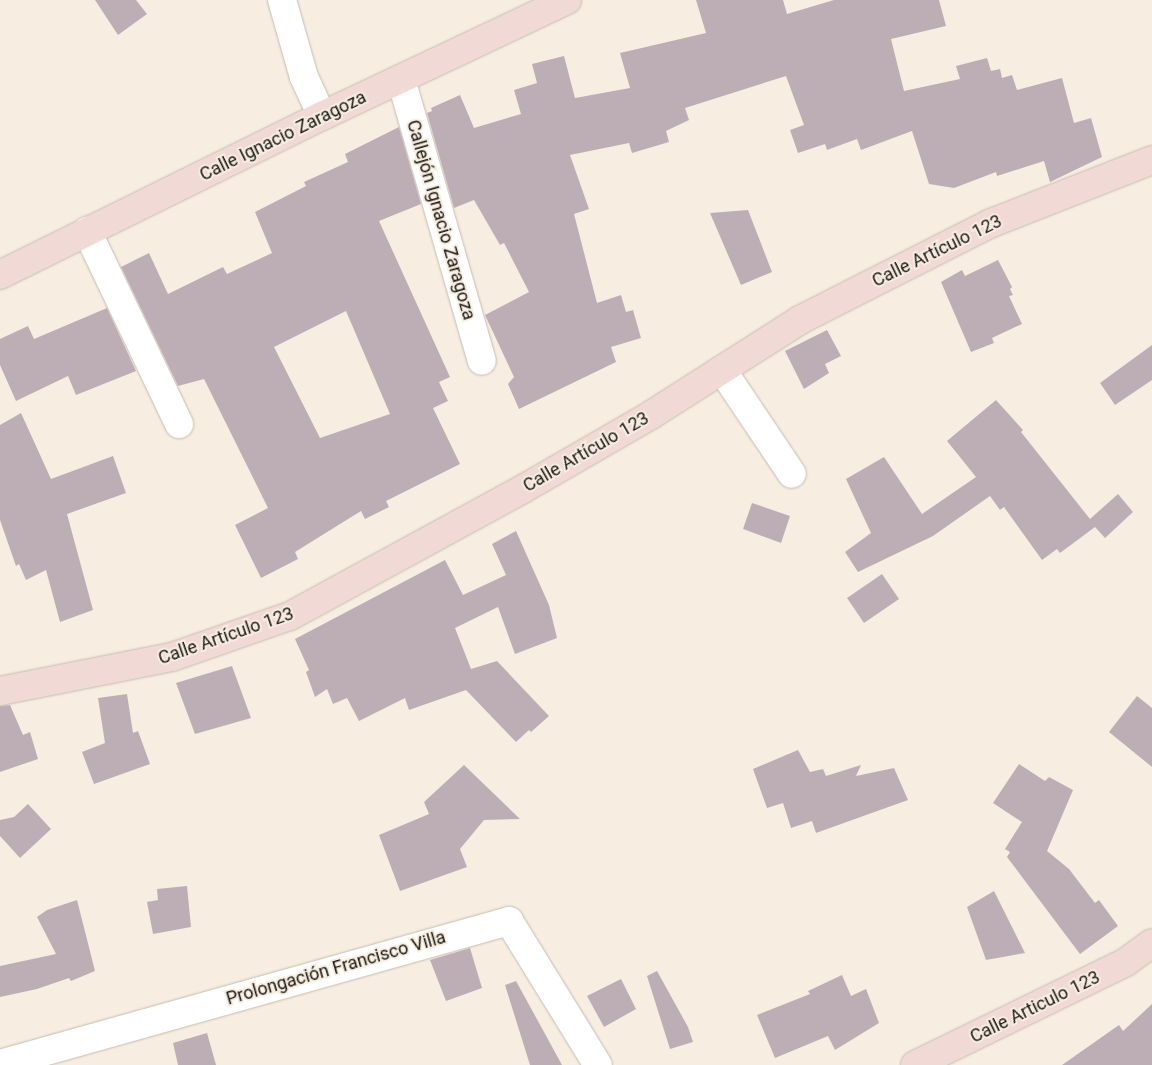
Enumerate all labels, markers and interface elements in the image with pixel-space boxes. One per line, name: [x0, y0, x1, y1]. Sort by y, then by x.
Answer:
street label: Calle Ignacio Zaragoza: [196, 86, 370, 186]
street label: Callejón Ignacio Zaragoza: [402, 117, 480, 323]
street label: Calle Artículo 123: [869, 210, 1005, 292]
street label: Calle Artículo 123: [519, 407, 653, 497]
street label: Calle Artículo 123: [155, 603, 297, 669]
street label: Prolongación Francisco Villa: [224, 926, 448, 1010]
street label: Calle Articulo 123: [967, 966, 1103, 1048]

